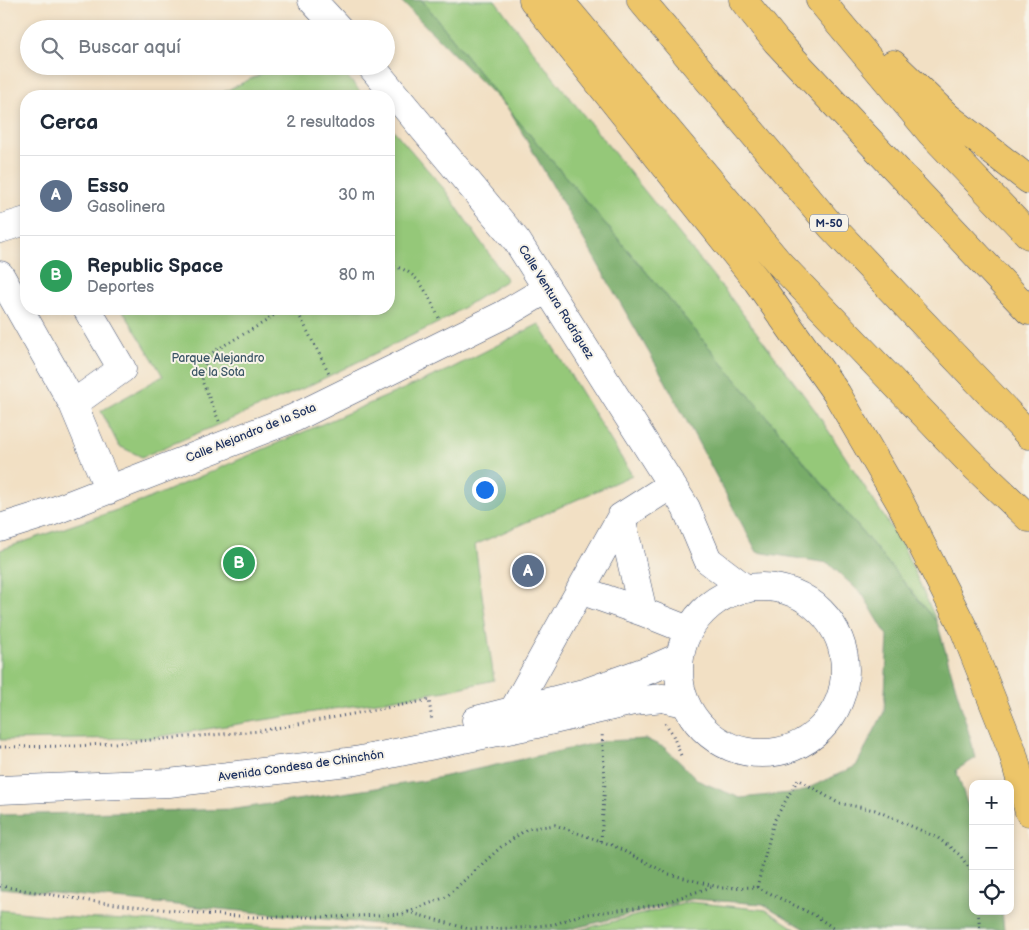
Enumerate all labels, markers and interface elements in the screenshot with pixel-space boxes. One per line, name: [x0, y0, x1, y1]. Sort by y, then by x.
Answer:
search box: [20, 20, 395, 75]
icon: search: [38, 34, 66, 62]
text: Buscar aquí: [78, 36, 181, 59]
text: Cerca: [40, 110, 98, 135]
text: 2 resultados: [286, 113, 375, 132]
text: Esso: [87, 175, 129, 198]
text: A: [51, 186, 61, 205]
text: 30 m: [338, 186, 375, 205]
text: Gasolinera: [87, 198, 165, 217]
road number: M-50: [810, 214, 848, 232]
street label: Calle Ventura Rodríguez: [515, 242, 597, 362]
text: Republic Space: [87, 255, 223, 278]
text: B: [50, 266, 62, 285]
text: 80 m: [339, 266, 375, 285]
text: Deportes: [87, 278, 154, 297]
park label: Parque Alejandro de la Sota: [171, 351, 265, 380]
street label: Calle Alejandro de la Sota: [184, 400, 318, 466]
your location: [472, 477, 498, 503]
pin: B: [223, 544, 255, 582]
pin: A: [512, 552, 544, 590]
street label: Avenida Condesa de Chinchón: [217, 747, 385, 785]
map controls: [969, 780, 1014, 915]
button: +: [969, 780, 1014, 825]
button: −: [969, 825, 1014, 870]
button: locate: [969, 870, 1014, 915]

